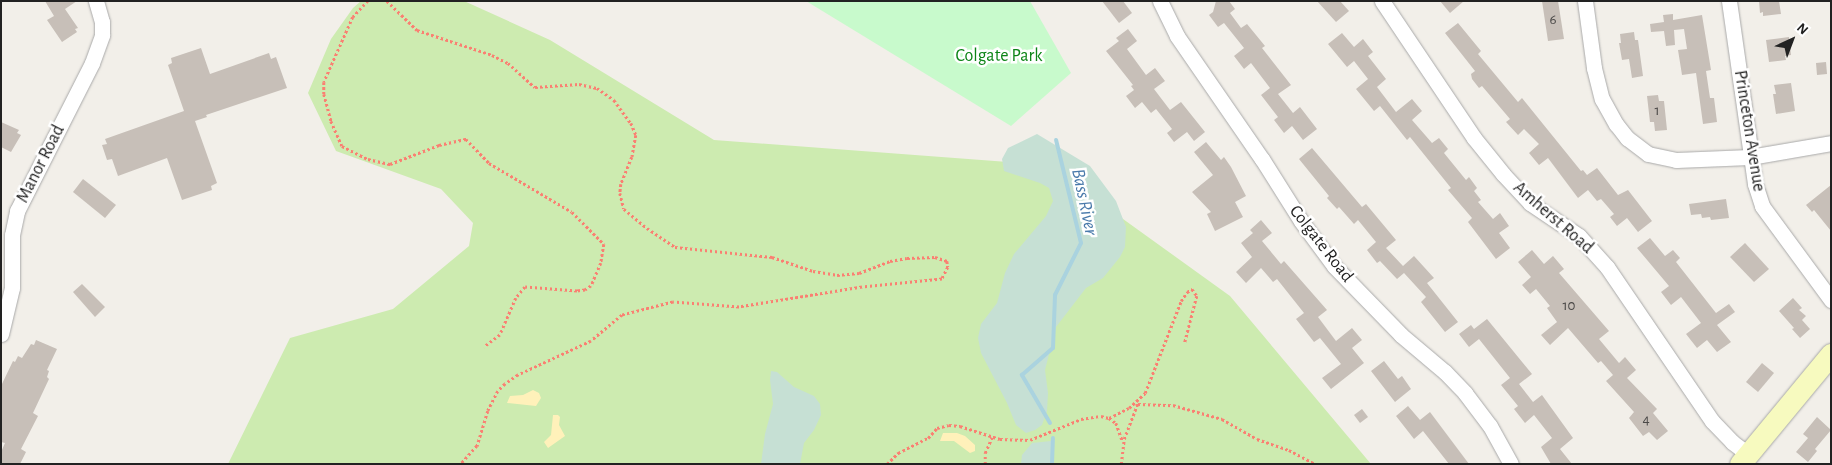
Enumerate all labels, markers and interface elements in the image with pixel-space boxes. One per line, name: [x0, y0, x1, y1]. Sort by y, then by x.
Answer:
house number: 6: [1549, 11, 1557, 29]
north arrow: [1767, 15, 1817, 65]
text: N: [1794, 21, 1811, 37]
park label: Colgate Park: [956, 45, 1042, 67]
street label: Princeton Avenue: [1729, 69, 1769, 193]
house number: 1: [1654, 102, 1660, 120]
street label: Manor Road: [12, 121, 70, 207]
water label: Bass River: [1066, 167, 1102, 237]
street label: Amherst Road: [1508, 177, 1598, 259]
street label: Colgate Road: [1284, 201, 1358, 287]
house number: 10: [1562, 297, 1576, 315]
house number: 4: [1642, 411, 1650, 429]

